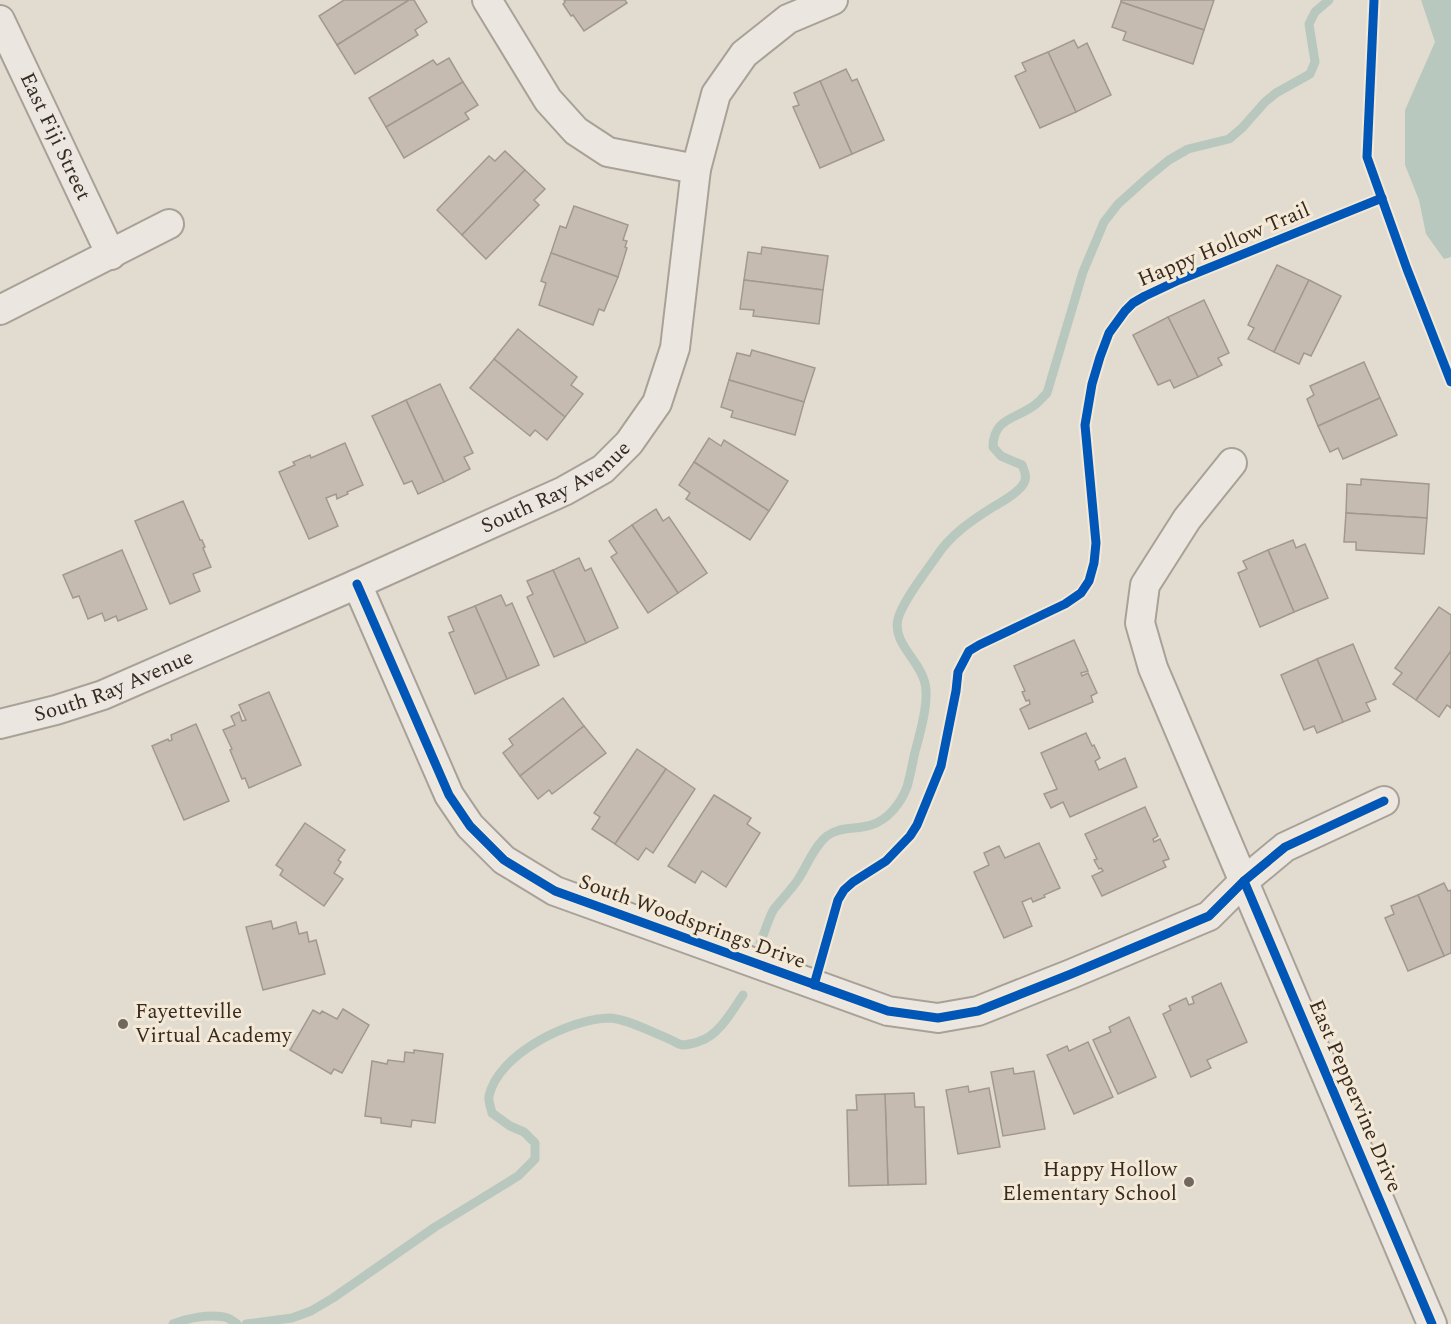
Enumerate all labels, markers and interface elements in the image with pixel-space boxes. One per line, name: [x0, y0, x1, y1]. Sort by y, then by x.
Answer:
street label: East Fiji Street: [11, 67, 99, 206]
street label: Happy Hollow Trail: [1133, 194, 1315, 296]
street label: South Ray Avenue: [476, 433, 639, 542]
street label: South Ray Avenue: [31, 641, 199, 731]
street label: South Woodsprings Drive: [574, 866, 810, 978]
street label: East Peppervine Drive: [1300, 995, 1410, 1197]
place label: Fayetteville Virtual Academy: [135, 996, 293, 1052]
marker: Fayetteville Virtual Academy: [116, 1017, 130, 1031]
place label: Happy Hollow Elementary School: [1002, 1154, 1178, 1210]
marker: Happy Hollow Elementary School: [1182, 1175, 1196, 1189]

